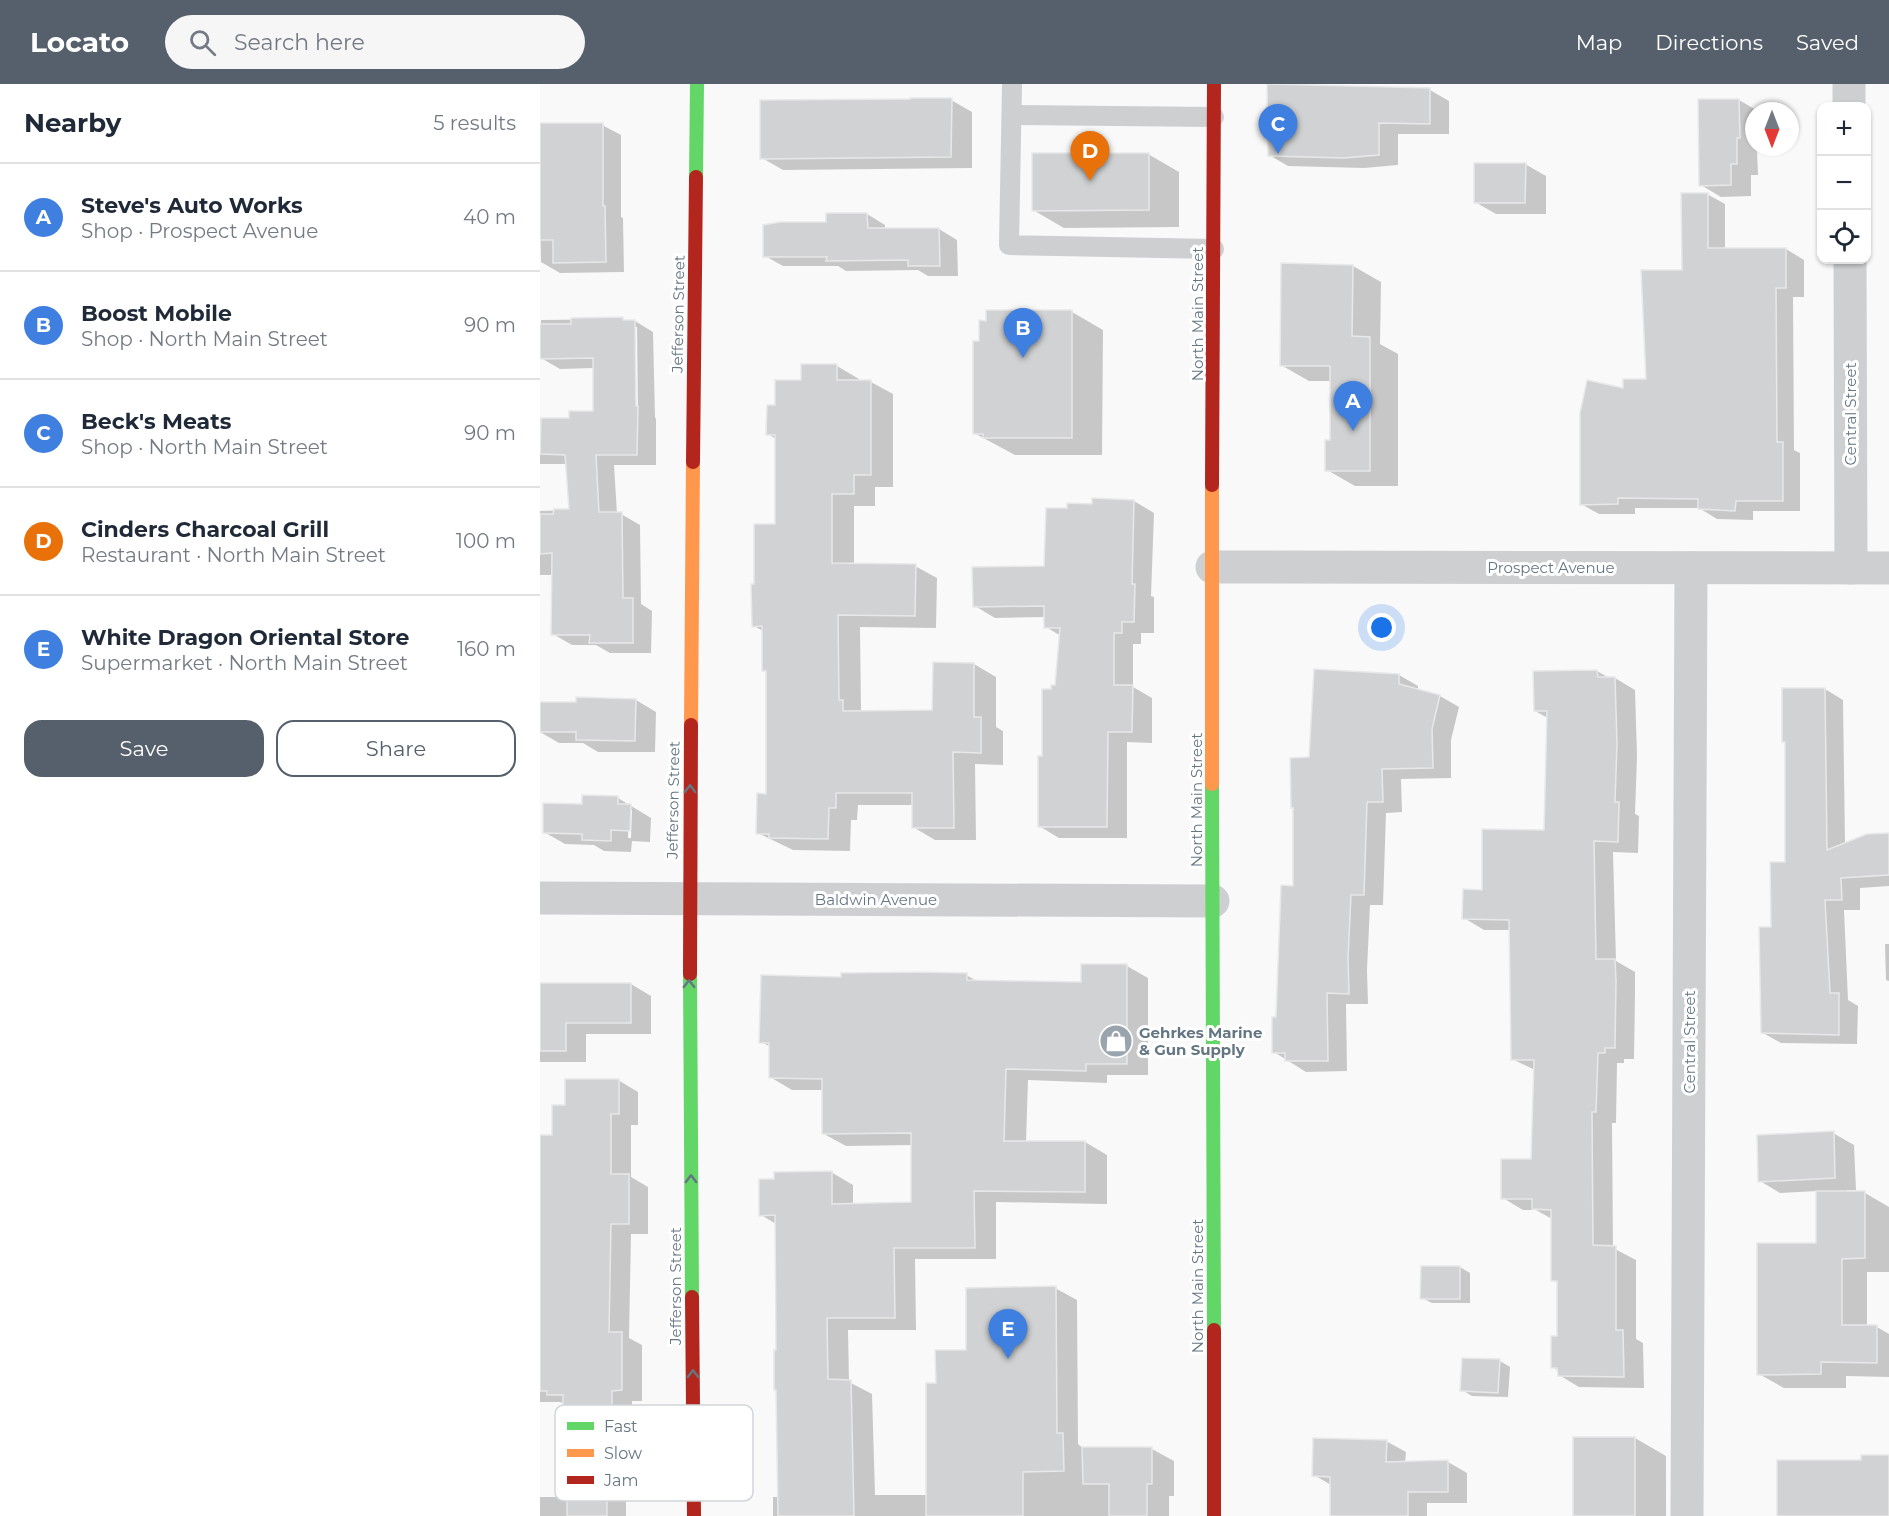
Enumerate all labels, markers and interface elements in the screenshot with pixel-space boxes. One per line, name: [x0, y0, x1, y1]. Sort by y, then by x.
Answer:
search box: [165, 15, 585, 69]
text: Locato: [30, 25, 129, 59]
icon: search: [186, 26, 219, 59]
text: Search here: [234, 29, 365, 56]
text: Map: [1576, 30, 1622, 55]
text: Directions: [1655, 30, 1763, 55]
text: Saved: [1796, 30, 1859, 55]
north arrow: [1745, 102, 1799, 156]
map controls: [1817, 102, 1871, 264]
button: +: [1817, 102, 1871, 156]
pin: C: [1258, 104, 1298, 154]
text: Nearby: [24, 107, 121, 139]
text: 5 results: [433, 111, 516, 135]
pin: D: [1070, 132, 1110, 181]
button: −: [1817, 156, 1871, 210]
text: Steve's Auto Works: [81, 192, 303, 219]
text: A: [36, 205, 51, 229]
text: 40 m: [463, 205, 516, 229]
button: locate: [1817, 210, 1871, 264]
text: Shop · Prospect Avenue: [81, 219, 318, 243]
street label: North Main Street: [1188, 247, 1207, 381]
street label: Jefferson Street: [667, 255, 689, 374]
text: Boost Mobile: [81, 300, 232, 327]
pin: B: [1004, 308, 1042, 358]
text: B: [36, 313, 51, 337]
text: 90 m: [464, 313, 516, 337]
text: Shop · North Main Street: [81, 327, 328, 351]
street label: Central Street: [1841, 362, 1860, 466]
pin: A: [1334, 382, 1372, 431]
text: Beck's Meats: [81, 408, 231, 435]
text: C: [36, 421, 51, 445]
text: 90 m: [464, 421, 516, 445]
text: Shop · North Main Street: [81, 435, 328, 459]
text: Cinders Charcoal Grill: [81, 516, 329, 543]
text: D: [35, 529, 52, 553]
text: 100 m: [456, 529, 516, 553]
text: Restaurant · North Main Street: [81, 543, 386, 567]
street label: Prospect Avenue: [1487, 558, 1615, 577]
your location: [1367, 613, 1396, 642]
text: White Dragon Oriental Store: [81, 624, 409, 651]
text: E: [37, 637, 50, 661]
text: 160 m: [457, 637, 516, 661]
text: Supermarket · North Main Street: [81, 651, 408, 675]
button: Save: [24, 720, 264, 777]
button: Share: [276, 720, 516, 777]
street label: North Main Street: [1187, 733, 1206, 867]
street label: Jefferson Street: [662, 741, 684, 860]
one-way arrow: [684, 784, 696, 793]
street label: Baldwin Avenue: [815, 890, 937, 909]
one-way arrow: [683, 979, 695, 988]
street label: Central Street: [1680, 990, 1699, 1094]
shop icon: Gehrkes Marine & Gun Supply: [1098, 1023, 1134, 1059]
place label: Gehrkes Marine & Gun Supply: [1139, 1023, 1262, 1059]
one-way arrow: [685, 1174, 697, 1183]
street label: North Main Street: [1188, 1219, 1207, 1353]
street label: Jefferson Street: [666, 1227, 685, 1346]
pin: E: [988, 1310, 1028, 1359]
one-way arrow: [687, 1369, 699, 1378]
legend: [555, 1405, 753, 1501]
text: Fast: [604, 1417, 638, 1436]
text: Slow: [604, 1444, 642, 1463]
text: Jam: [603, 1471, 638, 1490]

